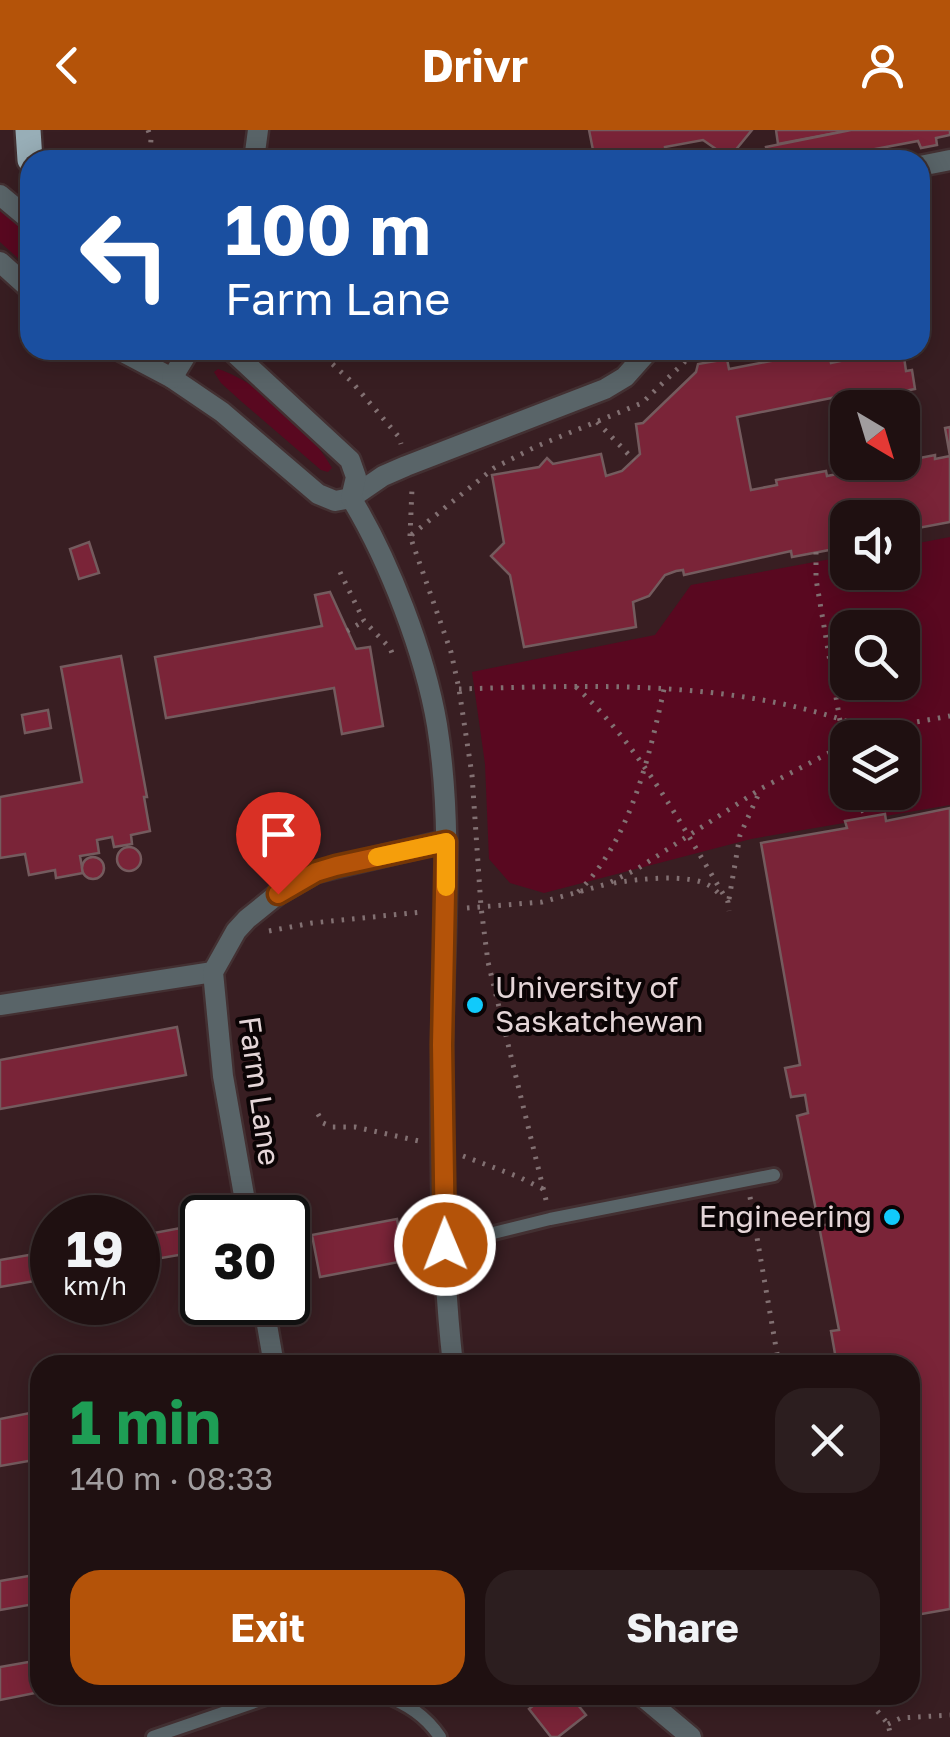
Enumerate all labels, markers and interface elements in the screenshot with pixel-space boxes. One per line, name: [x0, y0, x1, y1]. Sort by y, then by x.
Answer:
icon: back: [40, 38, 95, 93]
text: Drivr: [422, 38, 528, 92]
icon: person: [855, 38, 910, 93]
text: 100 m: [225, 186, 431, 270]
icon: left: [60, 190, 190, 320]
text: Farm Lane: [225, 271, 450, 325]
north arrow: [830, 390, 920, 480]
map controls: [830, 390, 920, 810]
button: sound: [830, 500, 920, 590]
button: search: [830, 610, 920, 700]
button: layers: [830, 720, 920, 810]
pin: [236, 792, 321, 895]
icon: arrive: [251, 807, 306, 862]
place label: University of Saskatchewan: [495, 969, 703, 1039]
marker: University of Saskatchewan: [464, 994, 486, 1016]
street label: Farm Lane: [232, 1014, 288, 1168]
position arrow: [393, 1193, 497, 1297]
speed limit sign: 30: [180, 1195, 310, 1325]
place label: Engineering: [699, 1198, 872, 1234]
marker: Engineering: [881, 1206, 903, 1228]
text: 19: [66, 1218, 124, 1278]
text: km/h: [63, 1270, 127, 1301]
text: 1 min: [70, 1385, 221, 1457]
button: close: [775, 1388, 880, 1493]
text: 140 m · 08:33: [70, 1459, 273, 1497]
button: Exit: [70, 1570, 465, 1685]
button: Share: [485, 1570, 880, 1685]

